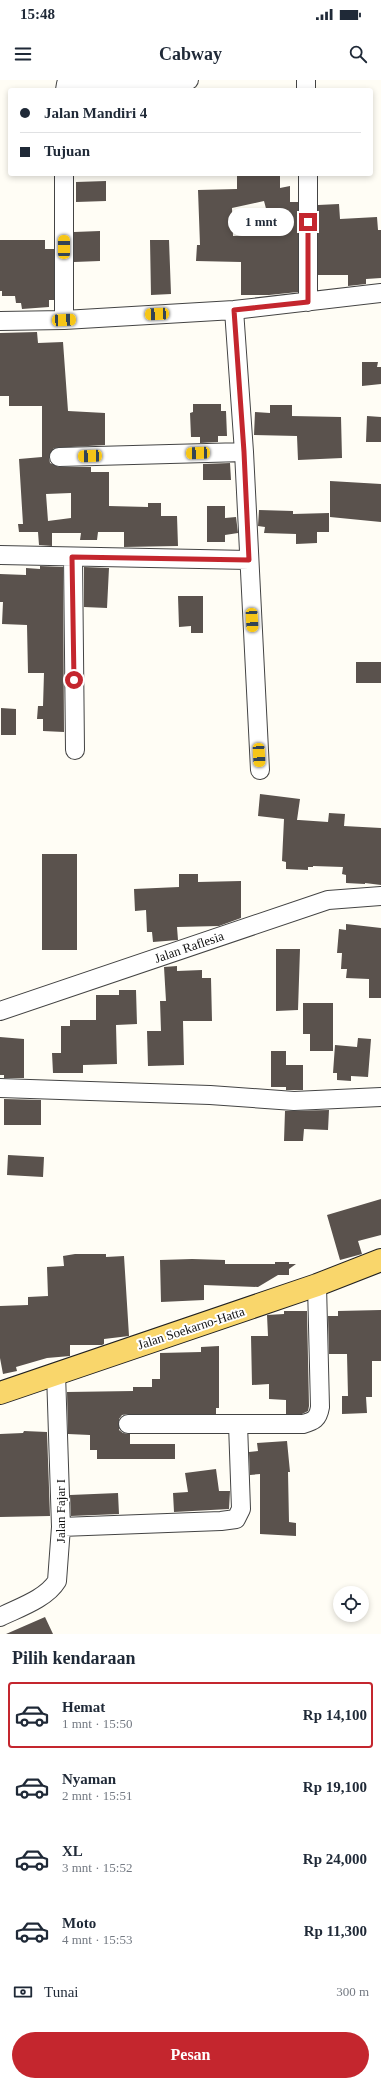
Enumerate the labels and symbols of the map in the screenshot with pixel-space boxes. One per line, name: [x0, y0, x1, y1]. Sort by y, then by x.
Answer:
callout: 1 mnt: [228, 208, 294, 236]
route end: [299, 213, 317, 231]
car: [58, 235, 70, 259]
car: [145, 307, 169, 321]
car: [52, 313, 76, 327]
car: [186, 447, 210, 459]
car: [78, 450, 102, 462]
car: [245, 608, 259, 632]
route start: [65, 671, 83, 689]
car: [252, 743, 266, 767]
street label: Jalan Raflesia: [152, 928, 226, 966]
street label: Jalan Soekarno-Hatta: [136, 1304, 247, 1352]
street label: Jalan Fajar I: [53, 1479, 68, 1543]

